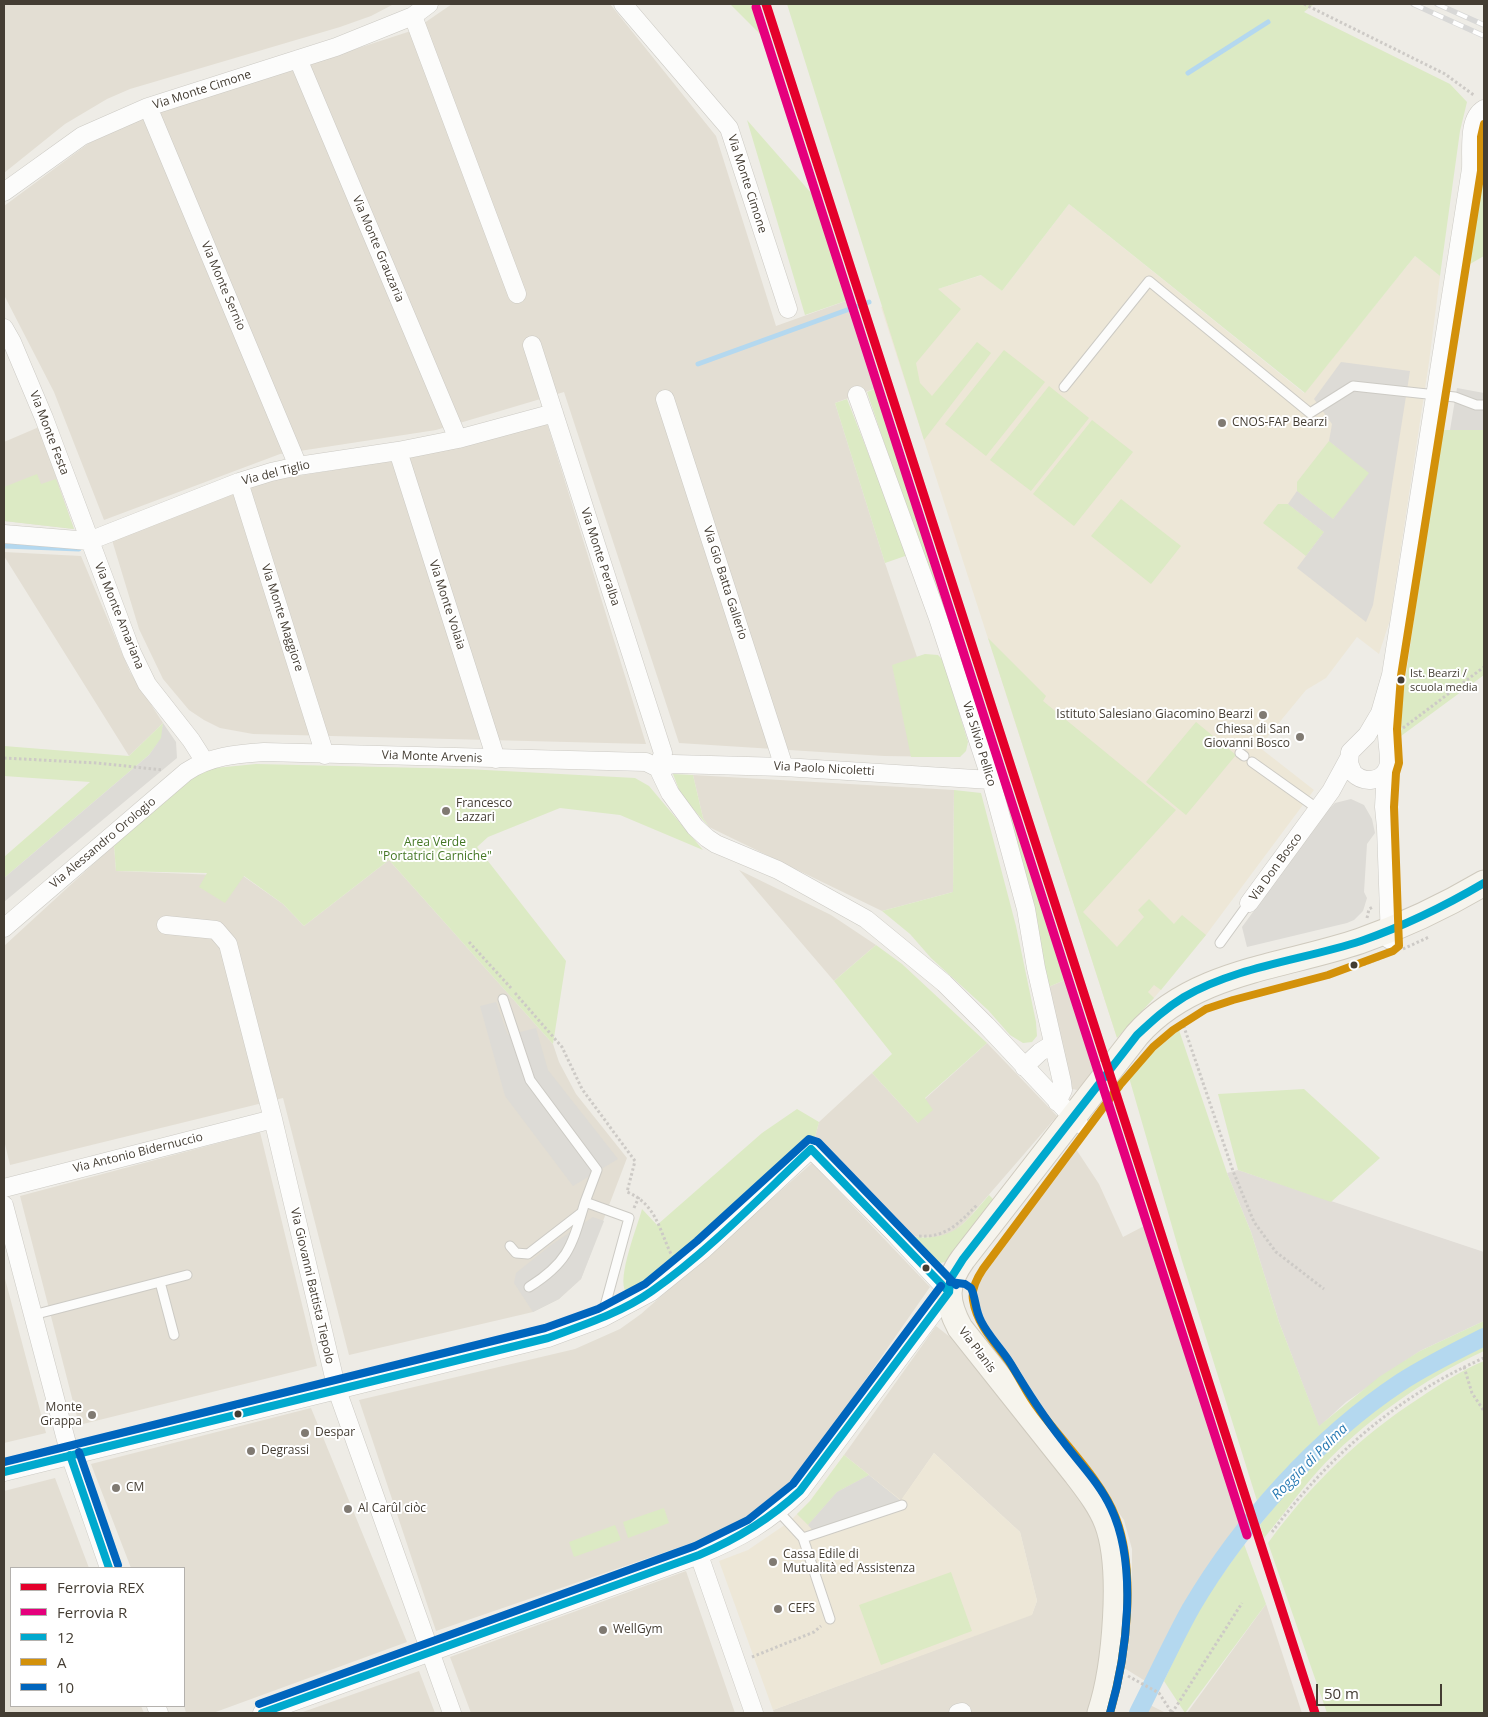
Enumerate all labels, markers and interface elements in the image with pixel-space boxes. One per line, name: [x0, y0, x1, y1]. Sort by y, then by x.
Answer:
street label: Via Monte Cimone: [151, 67, 253, 113]
street label: Via Monte Cimone: [724, 133, 770, 235]
street label: Via Monte Grauzaria: [349, 194, 407, 304]
street label: Via Monte Sernio: [198, 239, 248, 333]
street label: Via Monte Festa: [26, 389, 72, 477]
place label: CNOS-FAP Bearzi: [1232, 416, 1327, 430]
marker: CNOS-FAP Bearzi: [1216, 417, 1228, 429]
street label: Via del Tiglio: [240, 458, 312, 488]
street label: Via Monte Peralba: [577, 506, 623, 608]
street label: Via Gio Batta Gallerio: [700, 525, 750, 641]
street label: Via Monte Volaia: [426, 558, 468, 652]
street label: Via Monte Amariana: [91, 561, 147, 671]
street label: Via Monte Maggiore: [258, 563, 306, 673]
place label: Ist. Bearzi / scuola media: [1410, 667, 1478, 693]
marker: Ist. Bearzi / scuola media: [1396, 675, 1406, 685]
street label: Via Silvio Pellico: [959, 700, 999, 788]
place label: Istituto Salesiano Giacomino Bearzi: [1056, 708, 1253, 722]
marker: Istituto Salesiano Giacomino Bearzi: [1257, 709, 1269, 721]
place label: Chiesa di San Giovanni Bosco: [1204, 723, 1290, 751]
marker: Chiesa di San Giovanni Bosco: [1294, 731, 1306, 743]
street label: Via Monte Arvenis: [381, 748, 483, 766]
street label: Via Paolo Nicoletti: [773, 759, 875, 779]
street label: Via Alessandro Orologio: [47, 794, 159, 892]
place label: Francesco Lazzari: [456, 797, 512, 825]
marker: Francesco Lazzari: [440, 805, 452, 817]
street label: Via Don Bosco: [1247, 830, 1305, 904]
park label: Area Verde "Portatrici Carniche": [378, 836, 492, 864]
unlabelled marker: [1349, 960, 1359, 970]
street label: Via Antonio Bidernuccio: [72, 1130, 204, 1176]
street label: Via Giovanni Battista Tiepolo: [287, 1207, 337, 1365]
unlabelled marker: [921, 1263, 931, 1273]
street label: Via Planis: [955, 1325, 999, 1375]
place label: Monte Grappa: [40, 1401, 82, 1429]
marker: Monte Grappa: [86, 1409, 98, 1421]
unlabelled marker: [233, 1409, 243, 1419]
water label: Roggia di Palma: [1269, 1421, 1351, 1503]
place label: Despar: [315, 1426, 355, 1440]
marker: Despar: [299, 1427, 311, 1439]
place label: Degrassi: [261, 1444, 309, 1458]
marker: Degrassi: [245, 1445, 257, 1457]
place label: CM: [126, 1481, 144, 1495]
marker: CM: [110, 1482, 122, 1494]
place label: Al Carûl ciòc: [358, 1502, 426, 1516]
marker: Al Carûl ciòc: [342, 1503, 354, 1515]
place label: Cassa Edile di Mutualità ed Assistenza: [783, 1548, 915, 1576]
marker: Cassa Edile di Mutualità ed Assistenza: [767, 1556, 779, 1568]
legend: [10, 1567, 185, 1707]
text: Ferrovia REX: [57, 1577, 144, 1597]
text: Ferrovia R: [57, 1602, 127, 1622]
place label: CEFS: [788, 1602, 815, 1616]
marker: CEFS: [772, 1603, 784, 1615]
place label: WellGym: [613, 1623, 663, 1637]
marker: WellGym: [597, 1624, 609, 1636]
text: 12: [57, 1627, 74, 1647]
text: A: [57, 1652, 67, 1672]
scale bar: [1318, 1674, 1444, 1706]
text: 10: [57, 1677, 74, 1697]
text: 50 m: [1324, 1683, 1359, 1703]

